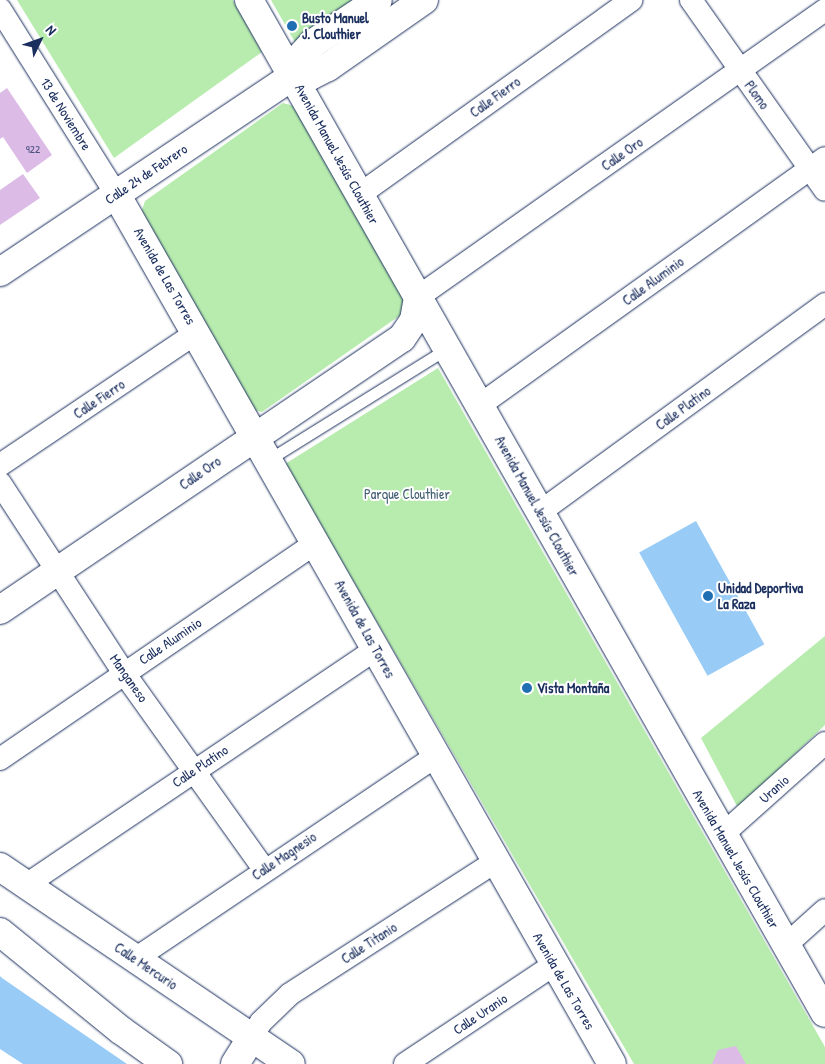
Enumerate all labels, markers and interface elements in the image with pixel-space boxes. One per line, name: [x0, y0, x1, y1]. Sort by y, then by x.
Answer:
place label: Busto Manuel J. Clouthier: [302, 10, 369, 42]
north arrow: [15, 15, 65, 65]
text: N: [42, 20, 61, 39]
marker: Busto Manuel J. Clouthier: [286, 20, 298, 32]
street label: Calle Fierro: [466, 73, 524, 121]
street label: 13 de Noviembre: [37, 75, 95, 153]
street label: Plomo: [741, 77, 773, 113]
street label: Avenida Manuel Jesús Clouthier: [291, 81, 383, 227]
street label: Calle Oro: [598, 134, 646, 174]
street label: Calle 24 de Febrero: [102, 140, 190, 208]
house number: 922: [26, 142, 40, 156]
street label: Avenida de Las Torres: [130, 225, 200, 327]
street label: Calle Aluminio: [619, 253, 687, 309]
street label: Calle Fierro: [70, 376, 128, 422]
street label: Calle Platino: [652, 382, 714, 434]
street label: Avenida Manuel Jesús Clouthier: [491, 433, 583, 579]
street label: Calle Oro: [176, 453, 224, 493]
park label: Parque Clouthier: [364, 486, 450, 502]
street label: Avenida de Las Torres: [331, 577, 399, 681]
place label: Unidad Deportiva La Raza: [718, 580, 803, 612]
marker: Unidad Deportiva La Raza: [702, 590, 714, 602]
street label: Calle Aluminio: [135, 614, 205, 668]
street label: Manganeso: [106, 651, 152, 705]
place label: Vista Montaña: [537, 680, 609, 696]
marker: Vista Montaña: [521, 682, 533, 694]
street label: Calle Platino: [169, 741, 231, 791]
street label: Uranio: [756, 771, 792, 807]
street label: Avenida Manuel Jesús Clouthier: [689, 787, 783, 931]
street label: Calle Magnesio: [249, 828, 319, 884]
street label: Calle Titanio: [338, 919, 400, 967]
street label: Avenida de Las Torres: [529, 930, 599, 1032]
street label: Calle Mercurio: [111, 939, 181, 993]
street label: Calle Uranio: [450, 990, 510, 1038]

